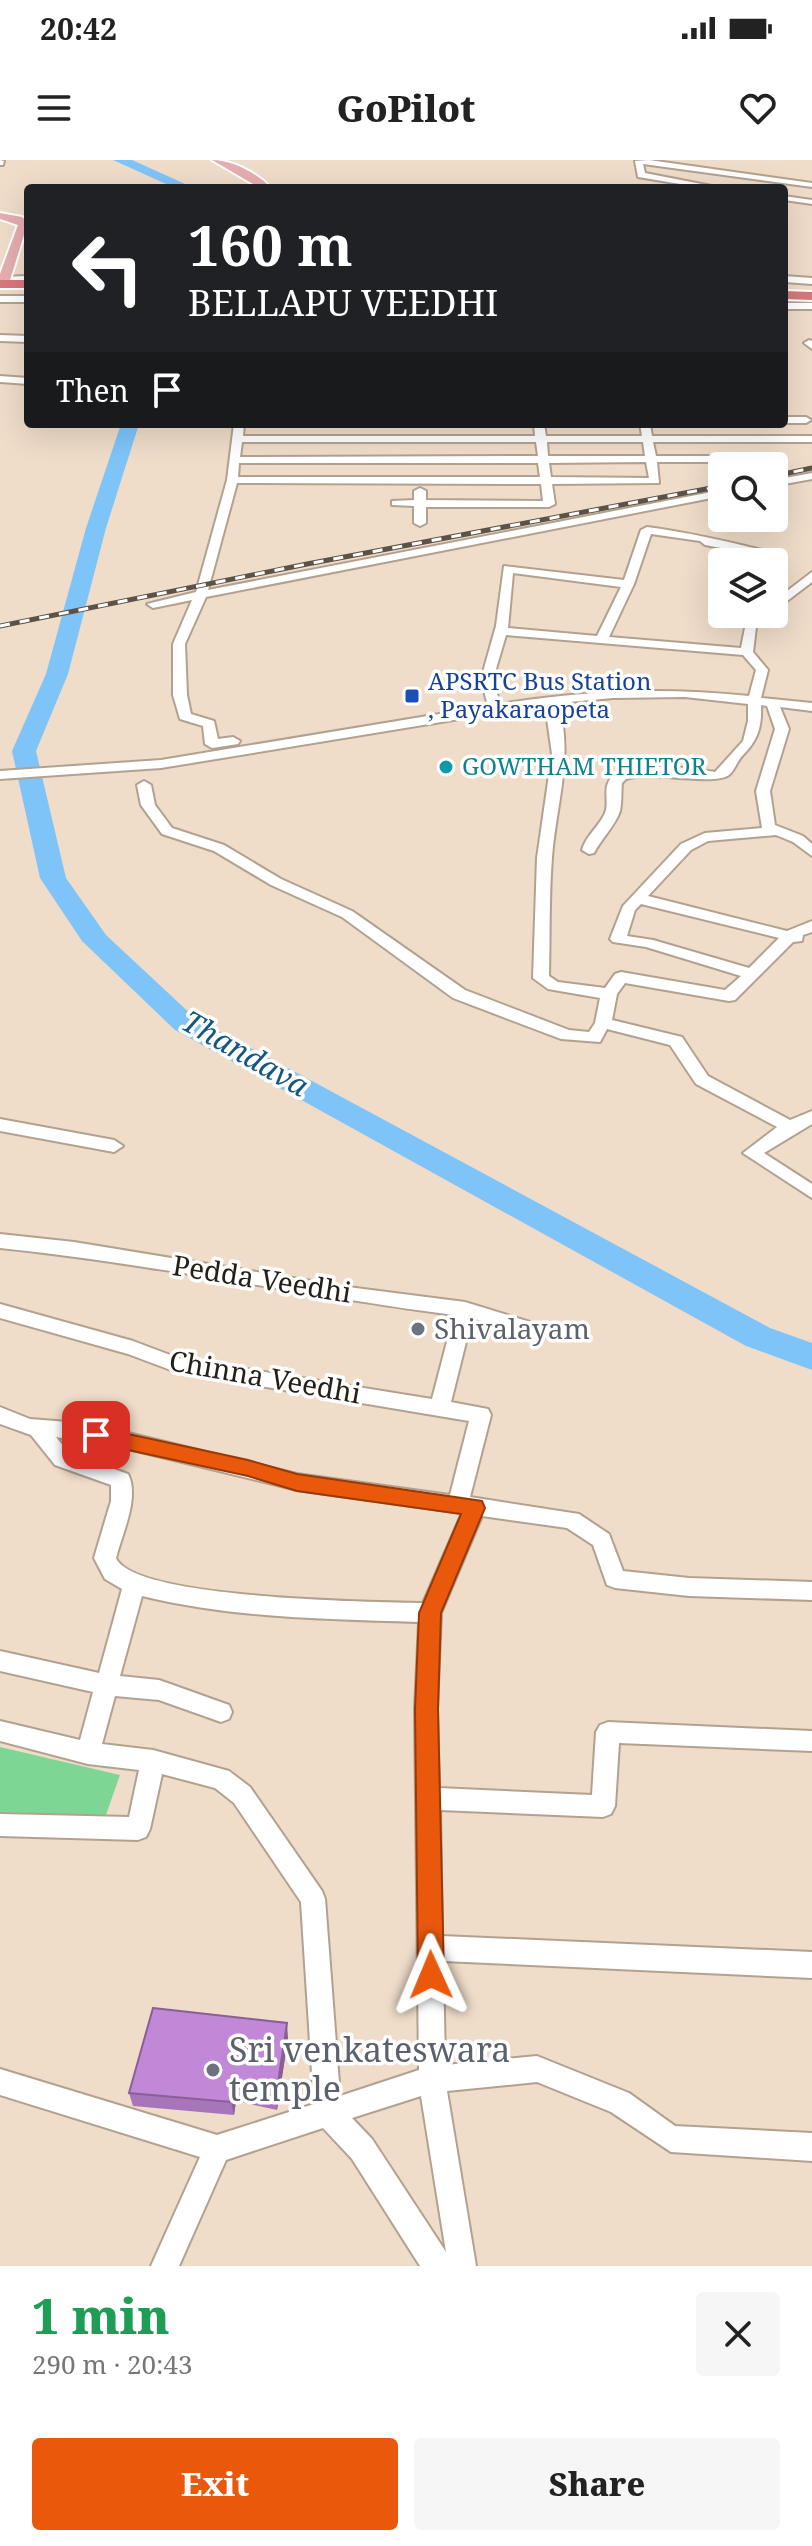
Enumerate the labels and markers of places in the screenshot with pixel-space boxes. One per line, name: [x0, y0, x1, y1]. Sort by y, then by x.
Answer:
place label: APSRTC Bus Station , Payakaraopeta: [428, 664, 651, 725]
marker: APSRTC Bus Station , Payakaraopeta: [403, 687, 421, 705]
place label: GOWTHAM THIETOR: [462, 749, 707, 782]
marker: GOWTHAM THIETOR: [437, 758, 455, 776]
place label: Shivalayam: [434, 1309, 590, 1347]
marker: Shivalayam: [409, 1320, 427, 1338]
pin: [62, 1401, 130, 1469]
place label: Sri venkateswara temple: [229, 2026, 511, 2111]
marker: Sri venkateswara temple: [204, 2061, 222, 2079]

